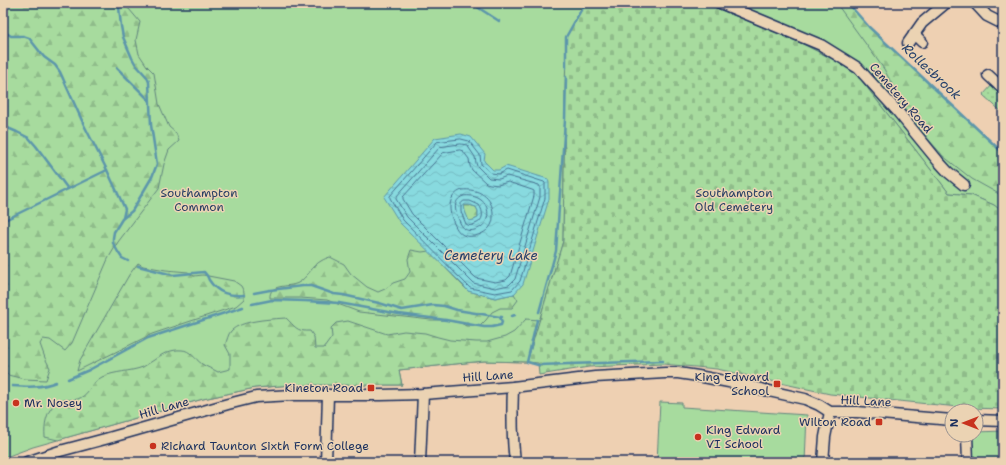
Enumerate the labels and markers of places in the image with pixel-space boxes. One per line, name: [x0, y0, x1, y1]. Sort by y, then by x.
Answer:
place label: King Edward School: [695, 369, 769, 399]
marker: King Edward School: [772, 379, 782, 389]
place label: Kineton Road: [285, 380, 363, 396]
marker: Kineton Road: [366, 383, 376, 393]
place label: Mr. Nosey: [24, 395, 82, 411]
marker: Mr. Nosey: [11, 398, 21, 408]
place label: Wilton Road: [799, 414, 871, 430]
marker: Wilton Road: [874, 417, 884, 427]
place label: King Edward VI School: [706, 422, 781, 452]
marker: King Edward VI School: [693, 432, 703, 442]
place label: Richard Taunton Sixth Form College: [161, 438, 369, 454]
marker: Richard Taunton Sixth Form College: [148, 441, 158, 451]

